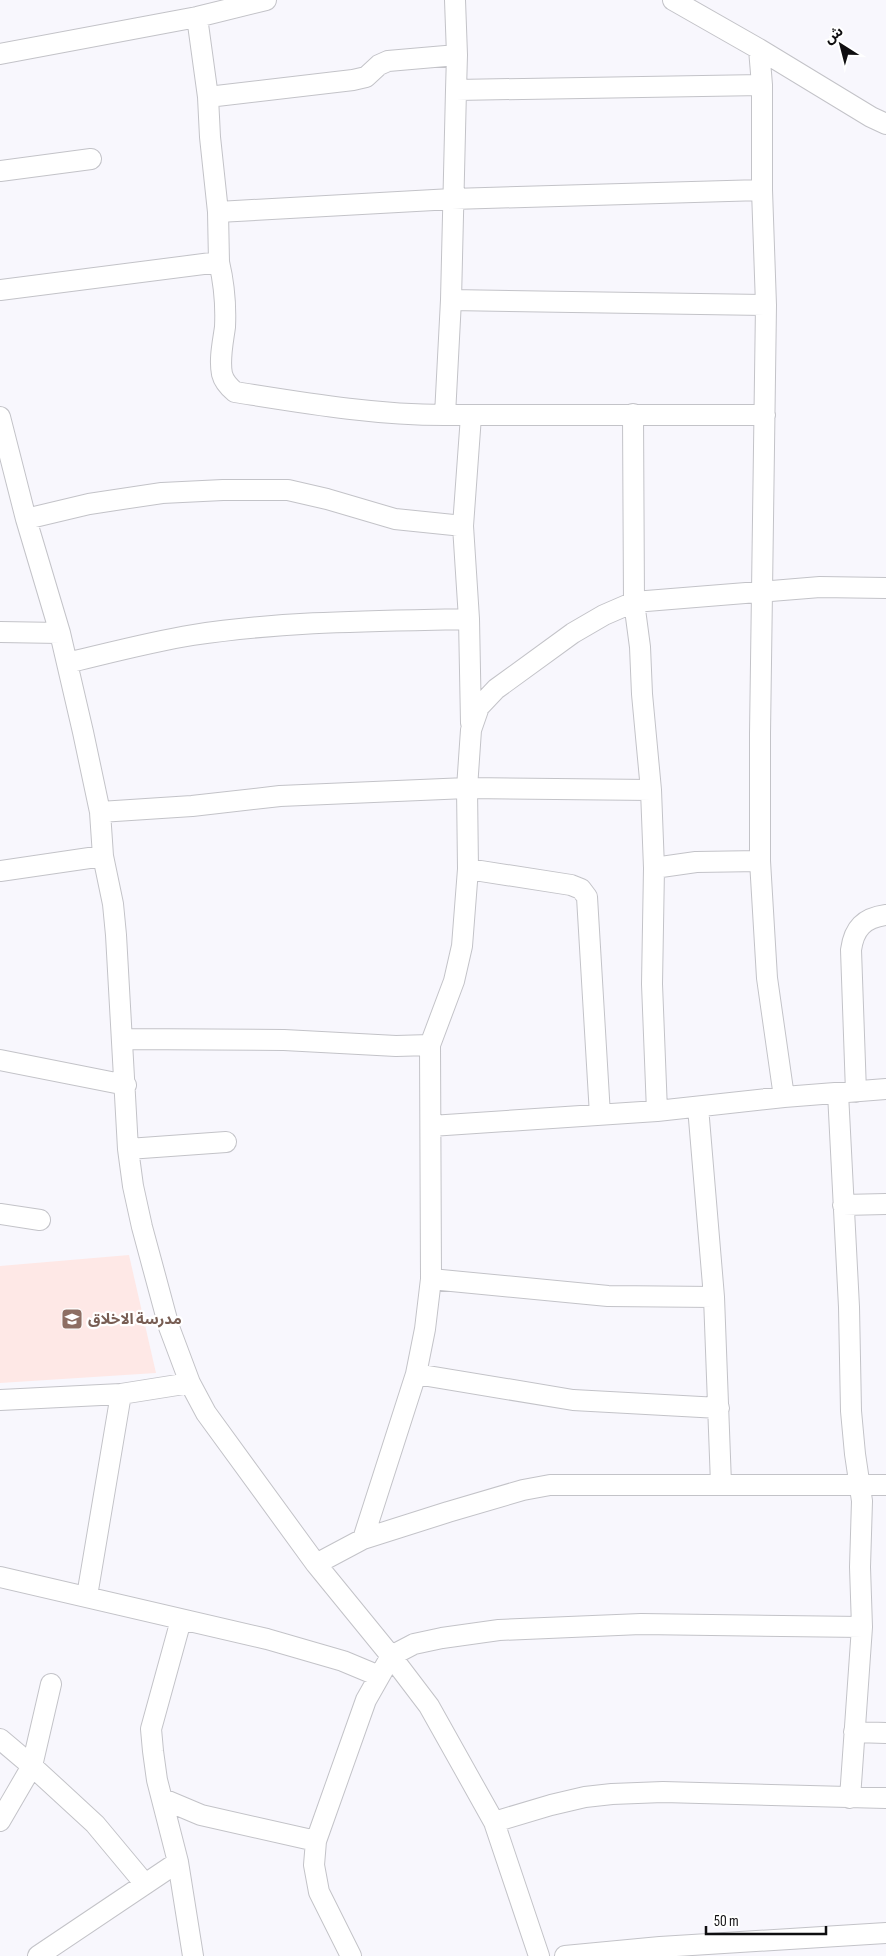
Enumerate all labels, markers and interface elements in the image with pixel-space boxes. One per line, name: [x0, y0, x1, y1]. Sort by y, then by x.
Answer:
north arrow: [816, 20, 866, 70]
text: ش: [821, 22, 846, 47]
school or university icon: مدرسة الاخلاق: [60, 1307, 84, 1331]
place label: مدرسة الاخلاق: [88, 1310, 182, 1329]
scale bar: [706, 1904, 826, 1936]
text: 50 m: [714, 1912, 739, 1931]

